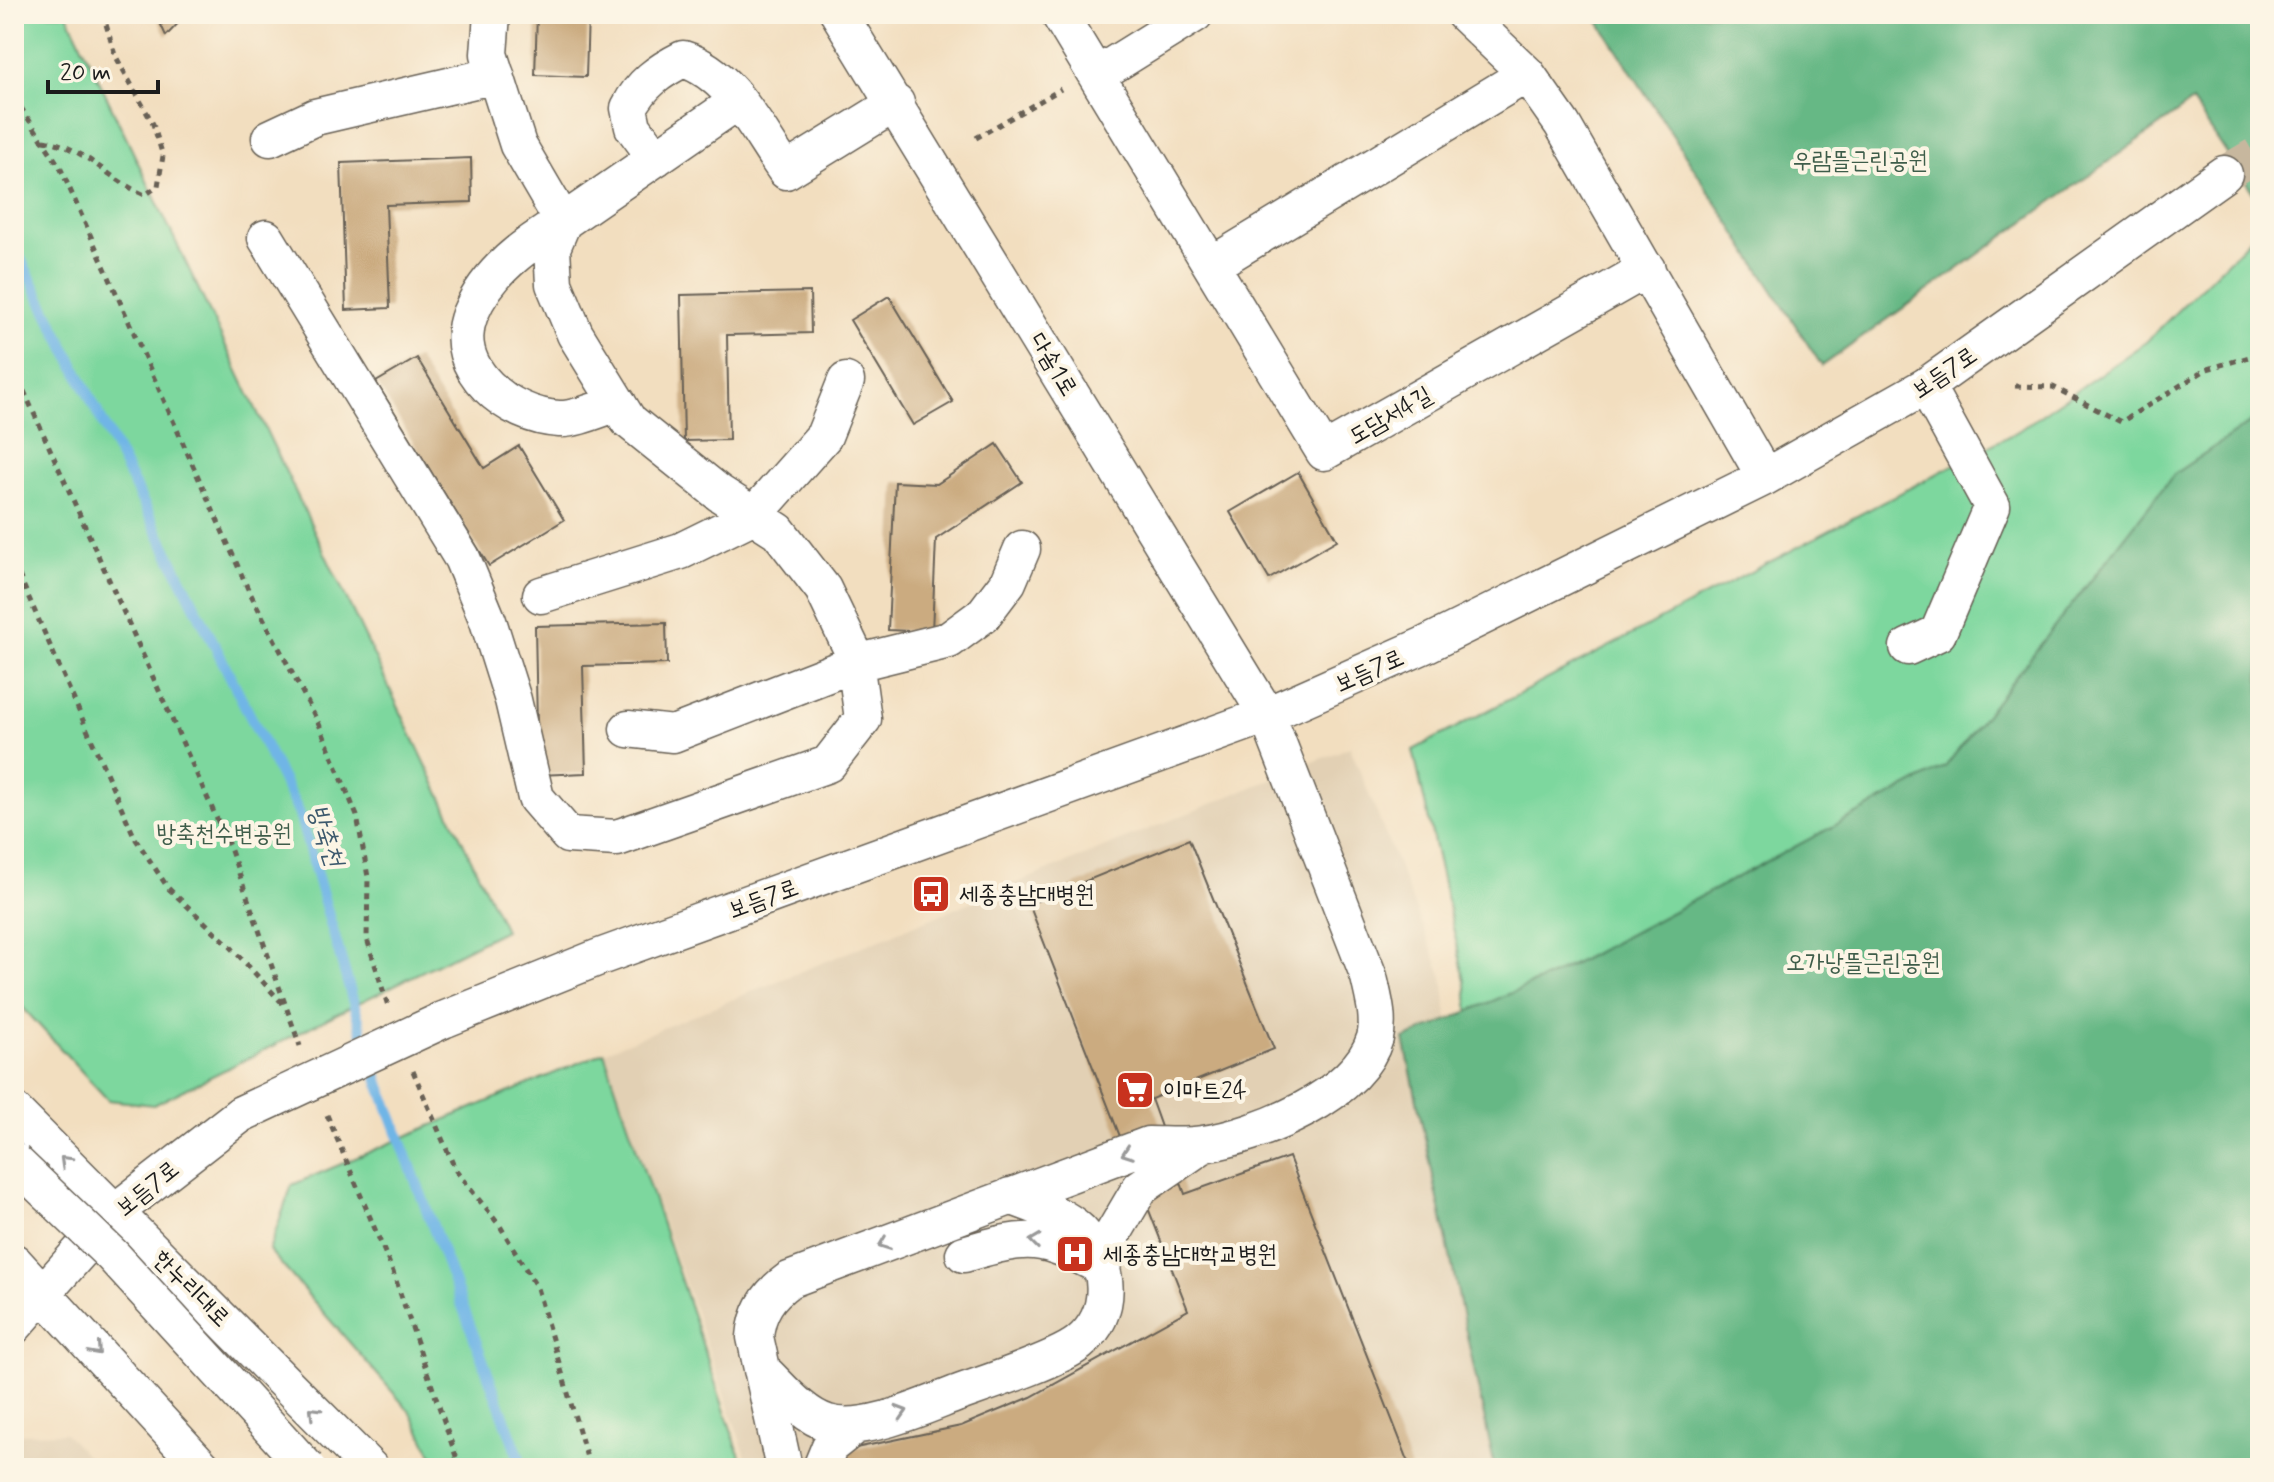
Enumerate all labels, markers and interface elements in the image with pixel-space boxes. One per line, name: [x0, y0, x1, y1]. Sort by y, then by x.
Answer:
scale bar: [48, 44, 158, 94]
text: 20 m: [60, 58, 111, 89]
park label: 우람뜰근린공원: [1792, 146, 1928, 177]
street label: 다솜1로: [1022, 327, 1084, 402]
street label: 보듬7로: [1906, 340, 1984, 406]
street label: 도담서4길: [1344, 380, 1438, 453]
street label: 보듬7로: [1330, 642, 1409, 700]
water label: 방축천: [299, 801, 352, 874]
park label: 방축천수변공원: [156, 819, 292, 850]
street label: 보듬7로: [724, 872, 803, 926]
bus stop icon: 세종충남대병원: [910, 873, 952, 915]
place label: 세종충남대병원: [959, 880, 1094, 911]
park label: 오가낭뜰근린공원: [1786, 948, 1940, 979]
supermarket icon: 이마트24: [1114, 1069, 1156, 1111]
place label: 이마트24: [1163, 1076, 1247, 1107]
one-way arrow: [1121, 1143, 1135, 1160]
street label: 보듬7로: [110, 1154, 186, 1224]
one-way arrow: [60, 1156, 74, 1170]
one-way arrow: [1028, 1232, 1041, 1249]
hospital icon: 세종충남대학교병원: [1054, 1233, 1096, 1275]
one-way arrow: [878, 1234, 892, 1251]
place label: 세종충남대학교병원: [1103, 1240, 1277, 1271]
street label: 한누리대로: [146, 1244, 236, 1334]
one-way arrow: [86, 1341, 100, 1356]
one-way arrow: [895, 1406, 909, 1422]
one-way arrow: [309, 1407, 323, 1421]

